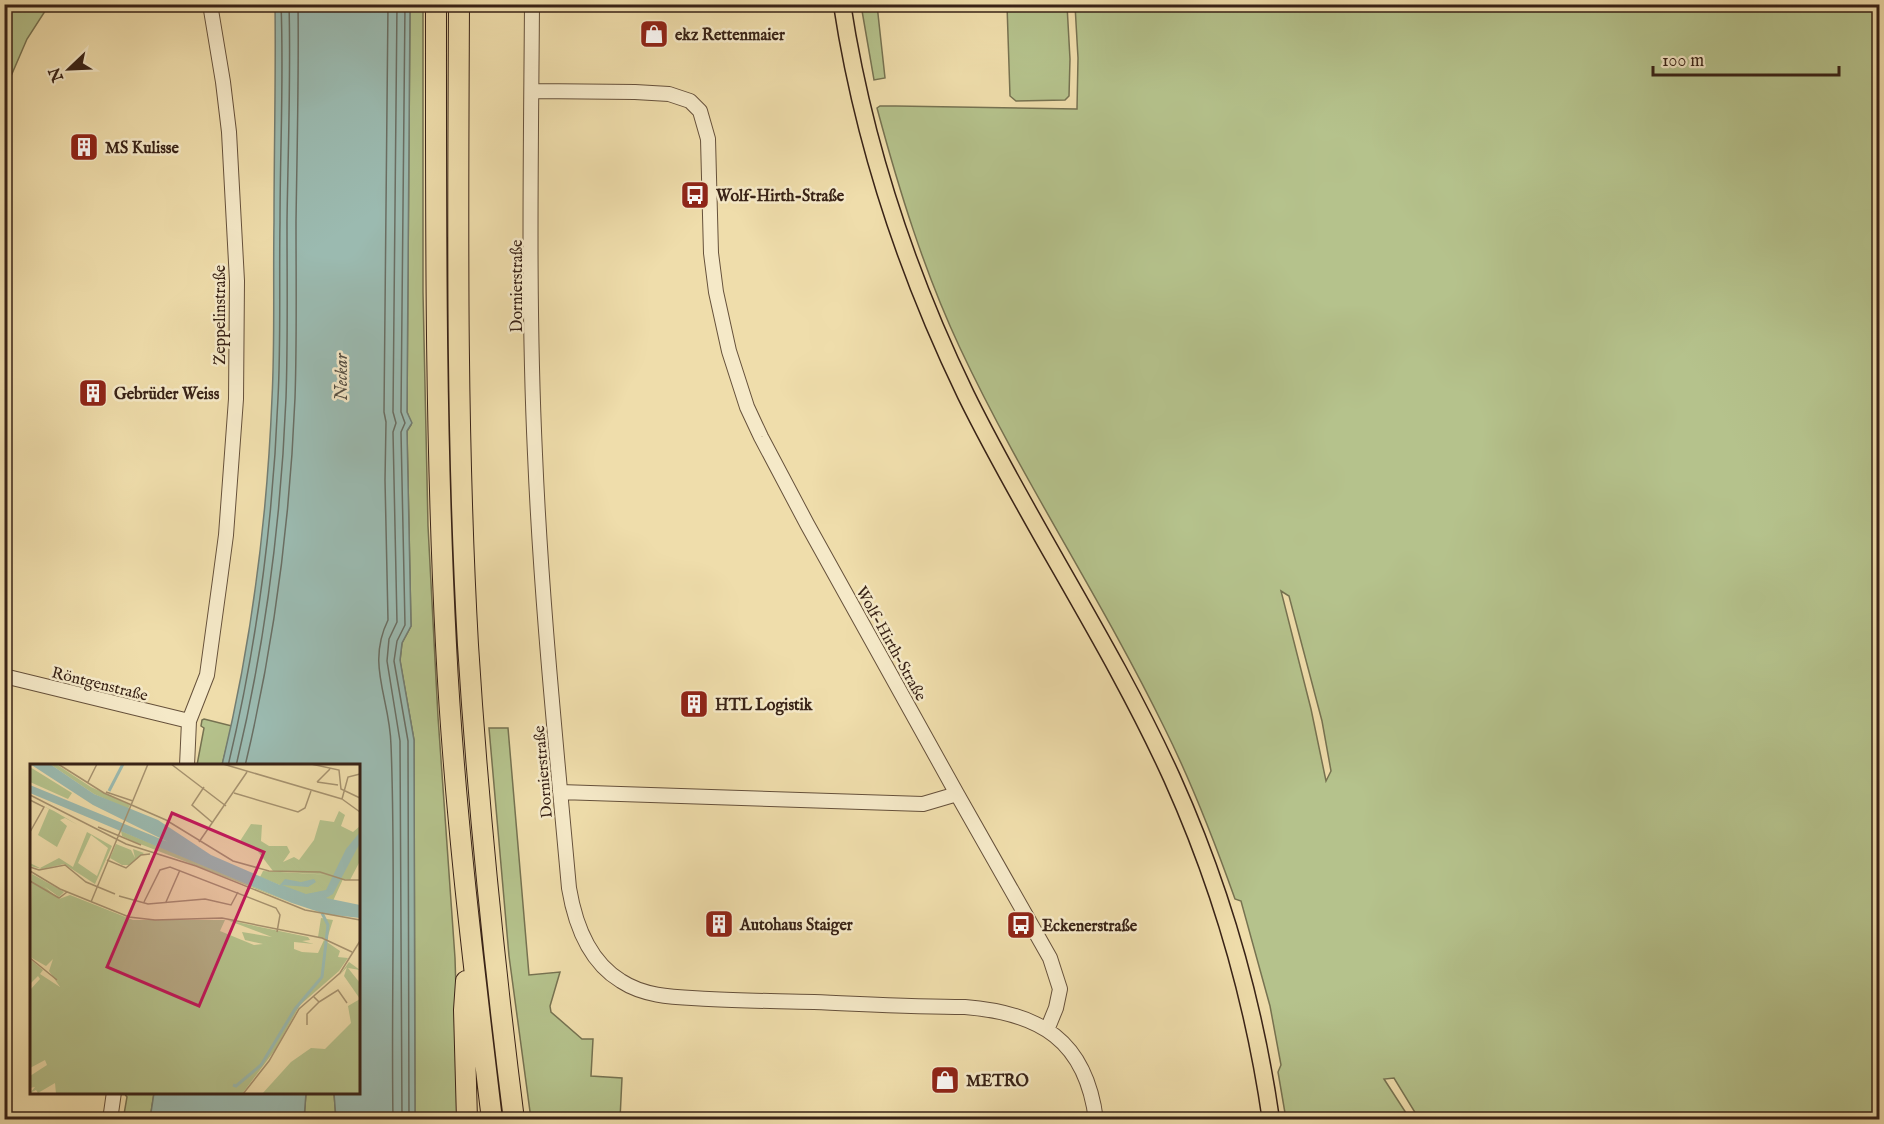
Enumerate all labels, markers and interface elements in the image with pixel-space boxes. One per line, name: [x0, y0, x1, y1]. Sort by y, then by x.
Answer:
shop icon: ekz Rettenmaier: [638, 18, 670, 50]
place label: ekz Rettenmaier: [675, 26, 785, 46]
north arrow: [39, 39, 99, 99]
scale bar: [1653, 39, 1839, 77]
text: 100 m: [1662, 50, 1704, 73]
text: N: [45, 64, 69, 85]
building icon: MS Kulisse: [68, 131, 100, 163]
place label: MS Kulisse: [105, 139, 179, 159]
bus stop icon: Wolf-Hirth-Straße: [679, 179, 711, 211]
place label: Wolf-Hirth-Straße: [715, 187, 845, 207]
street label: Dornierstraße: [508, 240, 528, 332]
street label: Zeppelinstraße: [211, 265, 231, 365]
water label: Neckar: [331, 352, 354, 401]
building icon: Gebrüder Weiss: [77, 377, 109, 409]
place label: Gebrüder Weiss: [114, 385, 220, 405]
street label: Wolf-Hirth-Straße: [850, 583, 930, 705]
street label: Röntgenstraße: [49, 663, 150, 707]
building icon: HTL Logistik: [678, 688, 710, 720]
place label: HTL Logistik: [715, 696, 813, 716]
street label: Dornierstraße: [530, 725, 558, 819]
inset map: [30, 764, 360, 1094]
building icon: Autohaus Staiger: [703, 908, 735, 940]
bus stop icon: Eckenerstraße: [1005, 909, 1037, 941]
place label: Autohaus Staiger: [739, 916, 853, 936]
place label: Eckenerstraße: [1042, 917, 1138, 937]
shop icon: METRO: [929, 1064, 961, 1096]
place label: METRO: [966, 1072, 1029, 1092]

